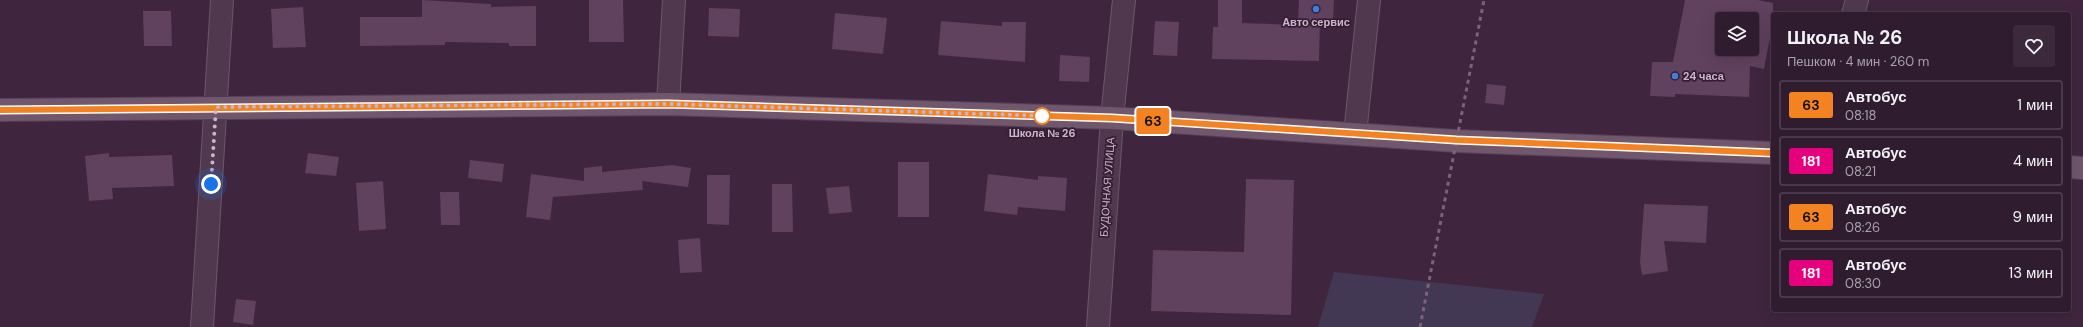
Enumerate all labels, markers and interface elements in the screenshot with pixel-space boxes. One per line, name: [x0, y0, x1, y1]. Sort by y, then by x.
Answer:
marker: Авто сервис: [1311, 4, 1321, 14]
map controls: [1715, 12, 1759, 56]
button: layers: [1715, 12, 1759, 56]
place label: Авто сервис: [1282, 15, 1350, 29]
text: Школа № 26: [1787, 25, 1902, 50]
button: heart: [2013, 25, 2055, 67]
text: Пешком · 4 мин · 260 m: [1787, 53, 1929, 70]
place label: 24 часа: [1683, 69, 1725, 83]
marker: 24 часа: [1670, 71, 1680, 81]
text: Автобус: [1845, 87, 1907, 107]
text: 1 мин: [2017, 95, 2053, 115]
text: 63: [1802, 96, 1820, 114]
marker: Школа № 26: [1033, 107, 1051, 125]
text: 08:18: [1845, 107, 1876, 124]
line badge: 63: [1135, 108, 1171, 134]
text: 63: [1144, 112, 1162, 130]
place label: Школа № 26: [1009, 126, 1075, 140]
street label: БУДОЧНАЯ УЛИЦА: [1097, 136, 1118, 237]
text: Автобус: [1845, 143, 1907, 163]
text: 4 мин: [2013, 151, 2053, 171]
text: 181: [1802, 152, 1820, 170]
text: 08:21: [1845, 163, 1876, 180]
your location: [201, 174, 221, 194]
text: Автобус: [1845, 199, 1907, 219]
text: 9 мин: [2013, 207, 2053, 227]
text: 63: [1802, 208, 1820, 226]
text: 08:26: [1845, 219, 1880, 236]
text: Автобус: [1845, 255, 1907, 275]
text: 13 мин: [2008, 263, 2053, 283]
text: 181: [1802, 264, 1820, 282]
text: 08:30: [1845, 275, 1881, 292]

